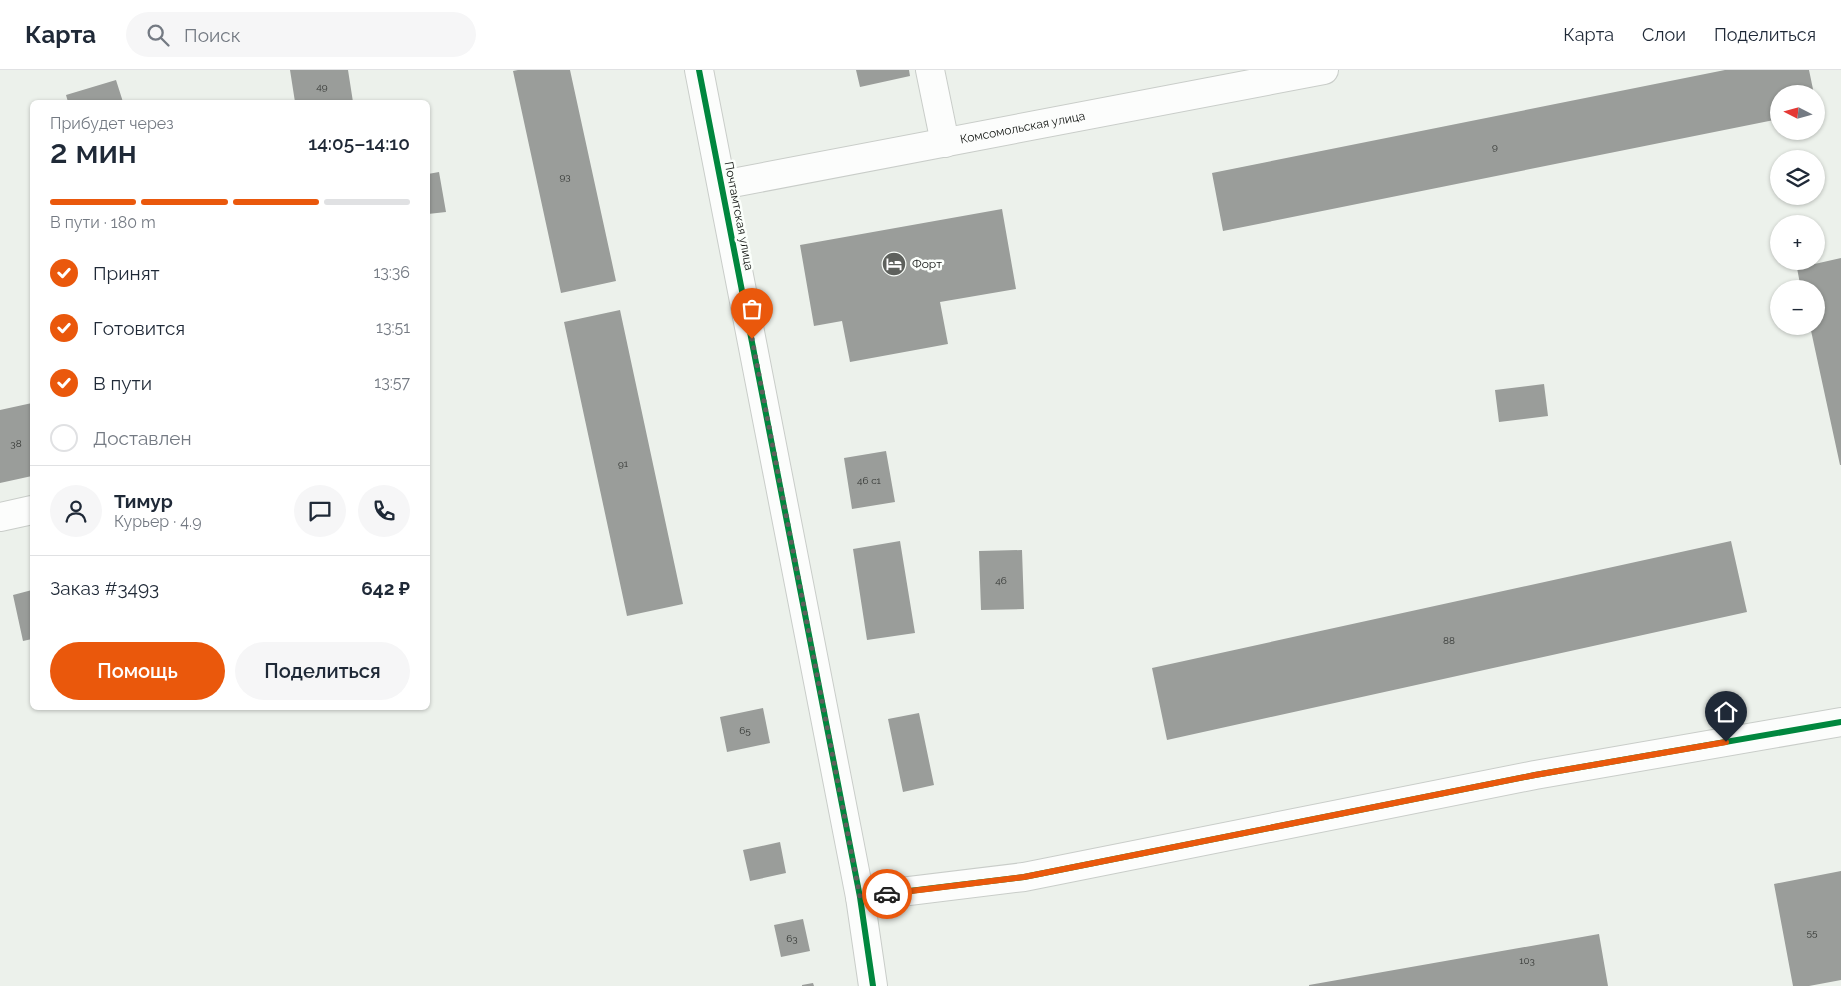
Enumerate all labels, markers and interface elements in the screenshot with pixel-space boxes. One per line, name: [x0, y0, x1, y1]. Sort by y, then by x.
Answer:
search box: [126, 12, 476, 57]
text: Карта: [25, 20, 96, 49]
icon: search: [144, 21, 172, 49]
text: Поиск: [184, 24, 241, 46]
text: Карта: [1563, 24, 1614, 45]
text: Слои: [1642, 24, 1686, 45]
text: Поделиться: [1714, 24, 1816, 45]
house number: 49: [316, 81, 328, 92]
north arrow: [1770, 85, 1825, 140]
map controls: [1770, 85, 1825, 335]
street label: Комсомольская улица: [959, 109, 1086, 146]
text: Прибудет через: [50, 114, 174, 133]
text: 14:05–14:10: [308, 132, 410, 154]
text: 2 мин: [50, 133, 137, 170]
house number: 9: [1492, 141, 1498, 152]
button: layers: [1770, 150, 1825, 205]
street label: Почтамтская улица: [722, 160, 756, 272]
house number: 93: [559, 171, 571, 182]
text: В пути · 180 m: [50, 213, 156, 232]
button: +: [1770, 215, 1825, 270]
hotel icon: Форт: [881, 251, 907, 277]
place label: Форт: [912, 257, 942, 271]
icon: check: [50, 259, 78, 287]
text: Принят: [93, 262, 160, 284]
text: 13:36: [373, 263, 410, 282]
button: −: [1770, 280, 1825, 335]
pin: [731, 288, 773, 339]
icon: bag: [738, 295, 766, 323]
icon: check: [50, 314, 78, 342]
text: Готовится: [93, 317, 185, 339]
text: 13:51: [376, 318, 410, 337]
icon: check: [50, 369, 78, 397]
text: В пути: [93, 372, 152, 394]
text: 13:57: [374, 373, 410, 392]
text: Доставлен: [93, 427, 192, 449]
house number: 38: [10, 438, 22, 449]
house number: 91: [618, 458, 629, 469]
house number: 46 с1: [857, 475, 882, 486]
button: person: [50, 485, 102, 537]
button: chat: [294, 485, 346, 537]
button: phone: [358, 485, 410, 537]
text: Тимур: [114, 490, 173, 512]
text: Курьер · 4.9: [114, 512, 202, 531]
house number: 46: [995, 575, 1007, 586]
text: Заказ #3493: [50, 577, 159, 599]
text: 642 ₽: [361, 577, 410, 599]
house number: 88: [1443, 635, 1455, 646]
button: Помощь: [50, 642, 225, 700]
button: Поделиться: [235, 642, 410, 700]
pin: [1705, 691, 1747, 742]
icon: home: [1712, 698, 1740, 726]
house number: 65: [739, 725, 751, 736]
courier: [862, 869, 912, 919]
icon: car: [873, 880, 901, 908]
house number: 55: [1807, 927, 1818, 938]
house number: 63: [786, 933, 798, 944]
house number: 103: [1519, 955, 1535, 966]

